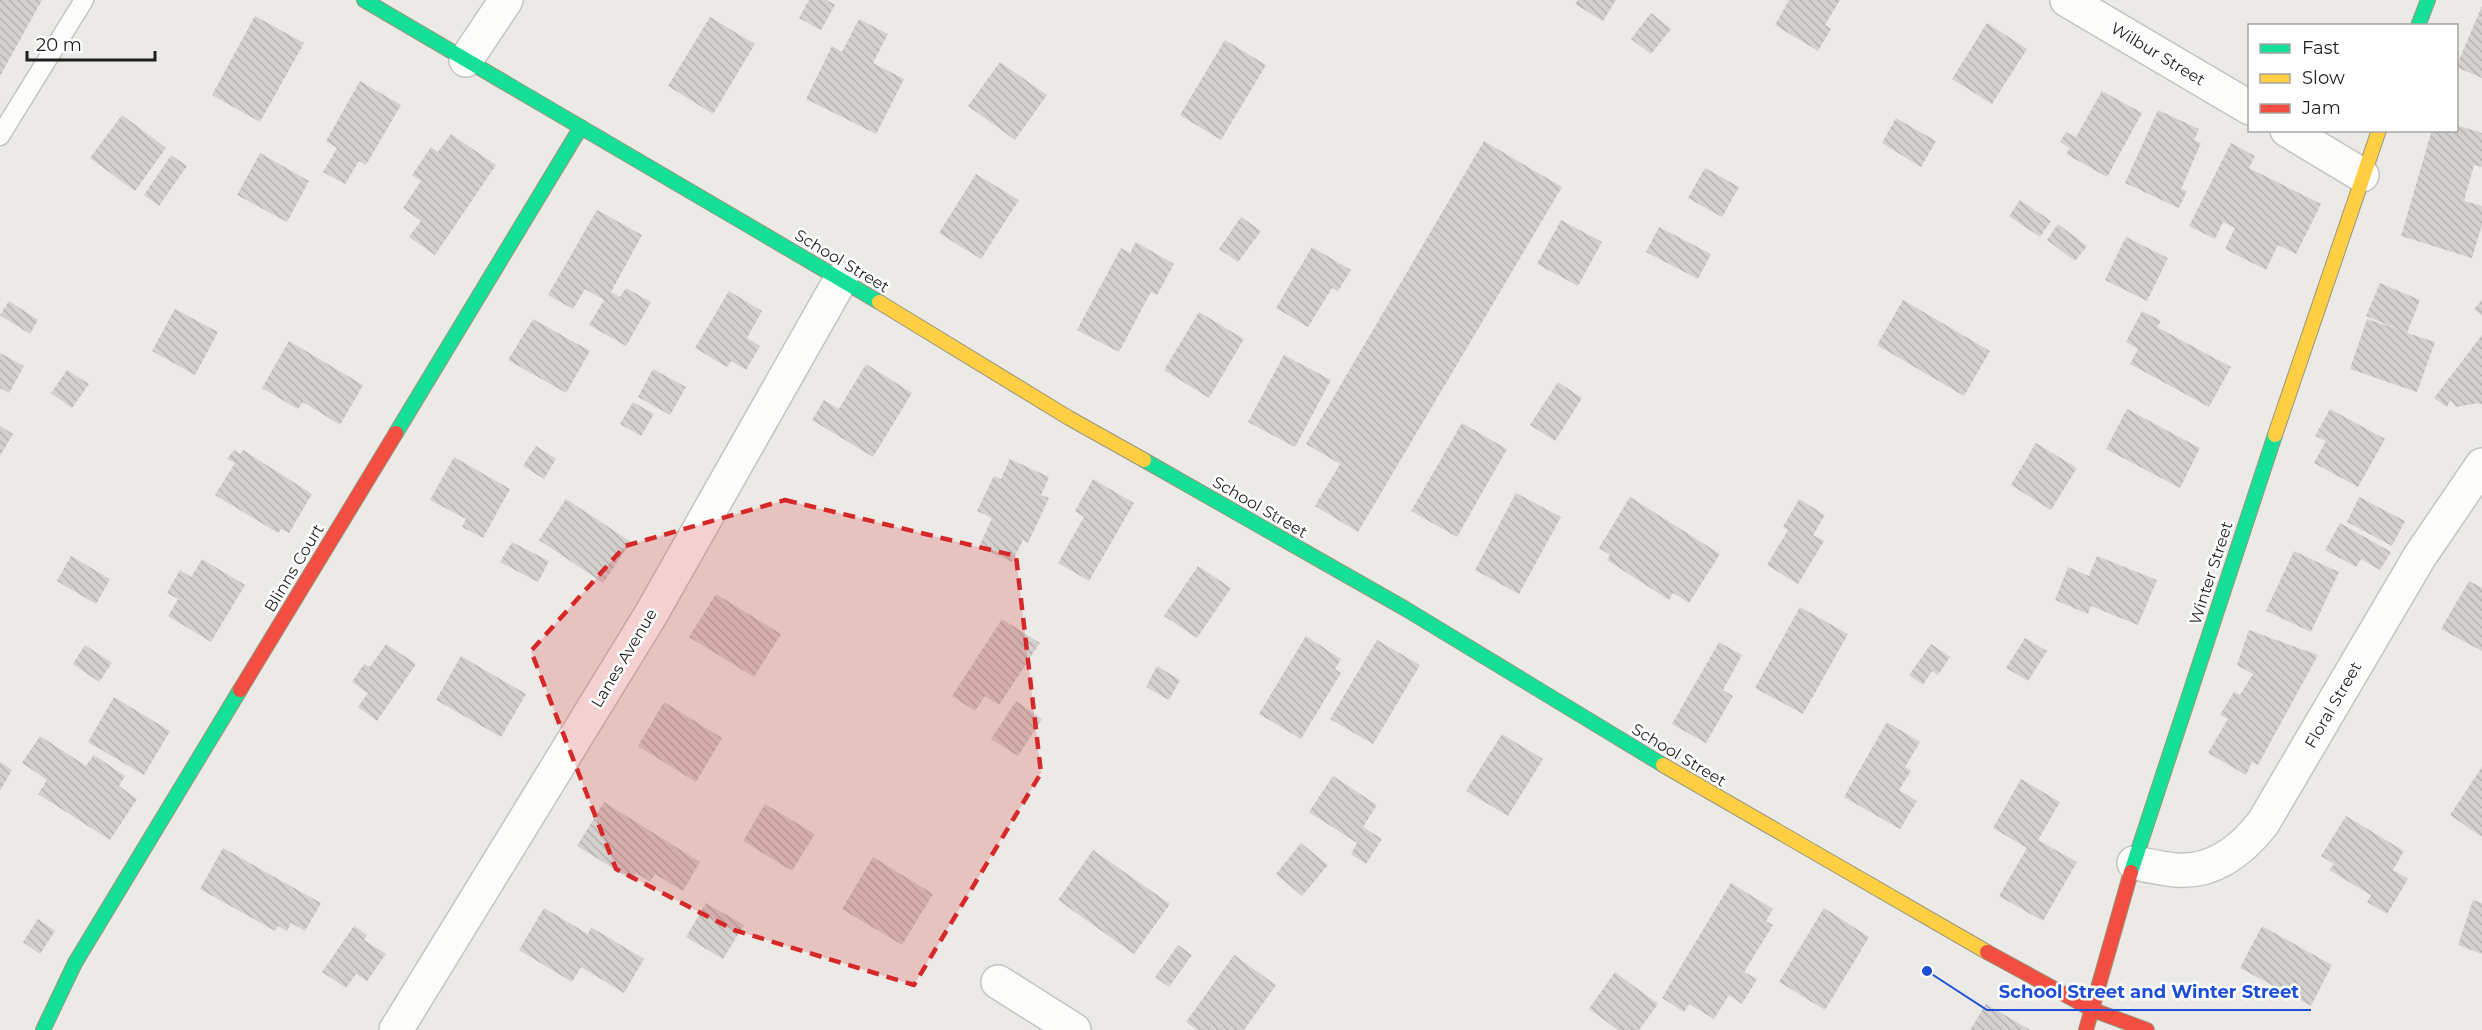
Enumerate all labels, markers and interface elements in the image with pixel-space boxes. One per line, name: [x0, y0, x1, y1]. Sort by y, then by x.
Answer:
street label: Wilbur Street: [2107, 18, 2209, 90]
scale bar: [27, 24, 154, 62]
legend: [2248, 24, 2458, 132]
text: 20 m: [36, 34, 82, 56]
text: Fast: [2302, 37, 2340, 59]
text: Slow: [2302, 67, 2345, 89]
text: Jam: [2301, 97, 2341, 119]
street label: School Street: [791, 225, 893, 297]
street label: School Street: [1209, 472, 1311, 542]
street label: Winter Street: [2185, 518, 2237, 627]
street label: Blinns Court: [260, 520, 328, 615]
street label: Lanes Avenue: [587, 605, 661, 711]
street label: Floral Street: [2301, 658, 2366, 752]
street label: School Street: [1628, 719, 1730, 791]
callout: School Street and Winter Street: [1987, 974, 2311, 1010]
text: School Street and Winter Street: [1999, 981, 2299, 1003]

